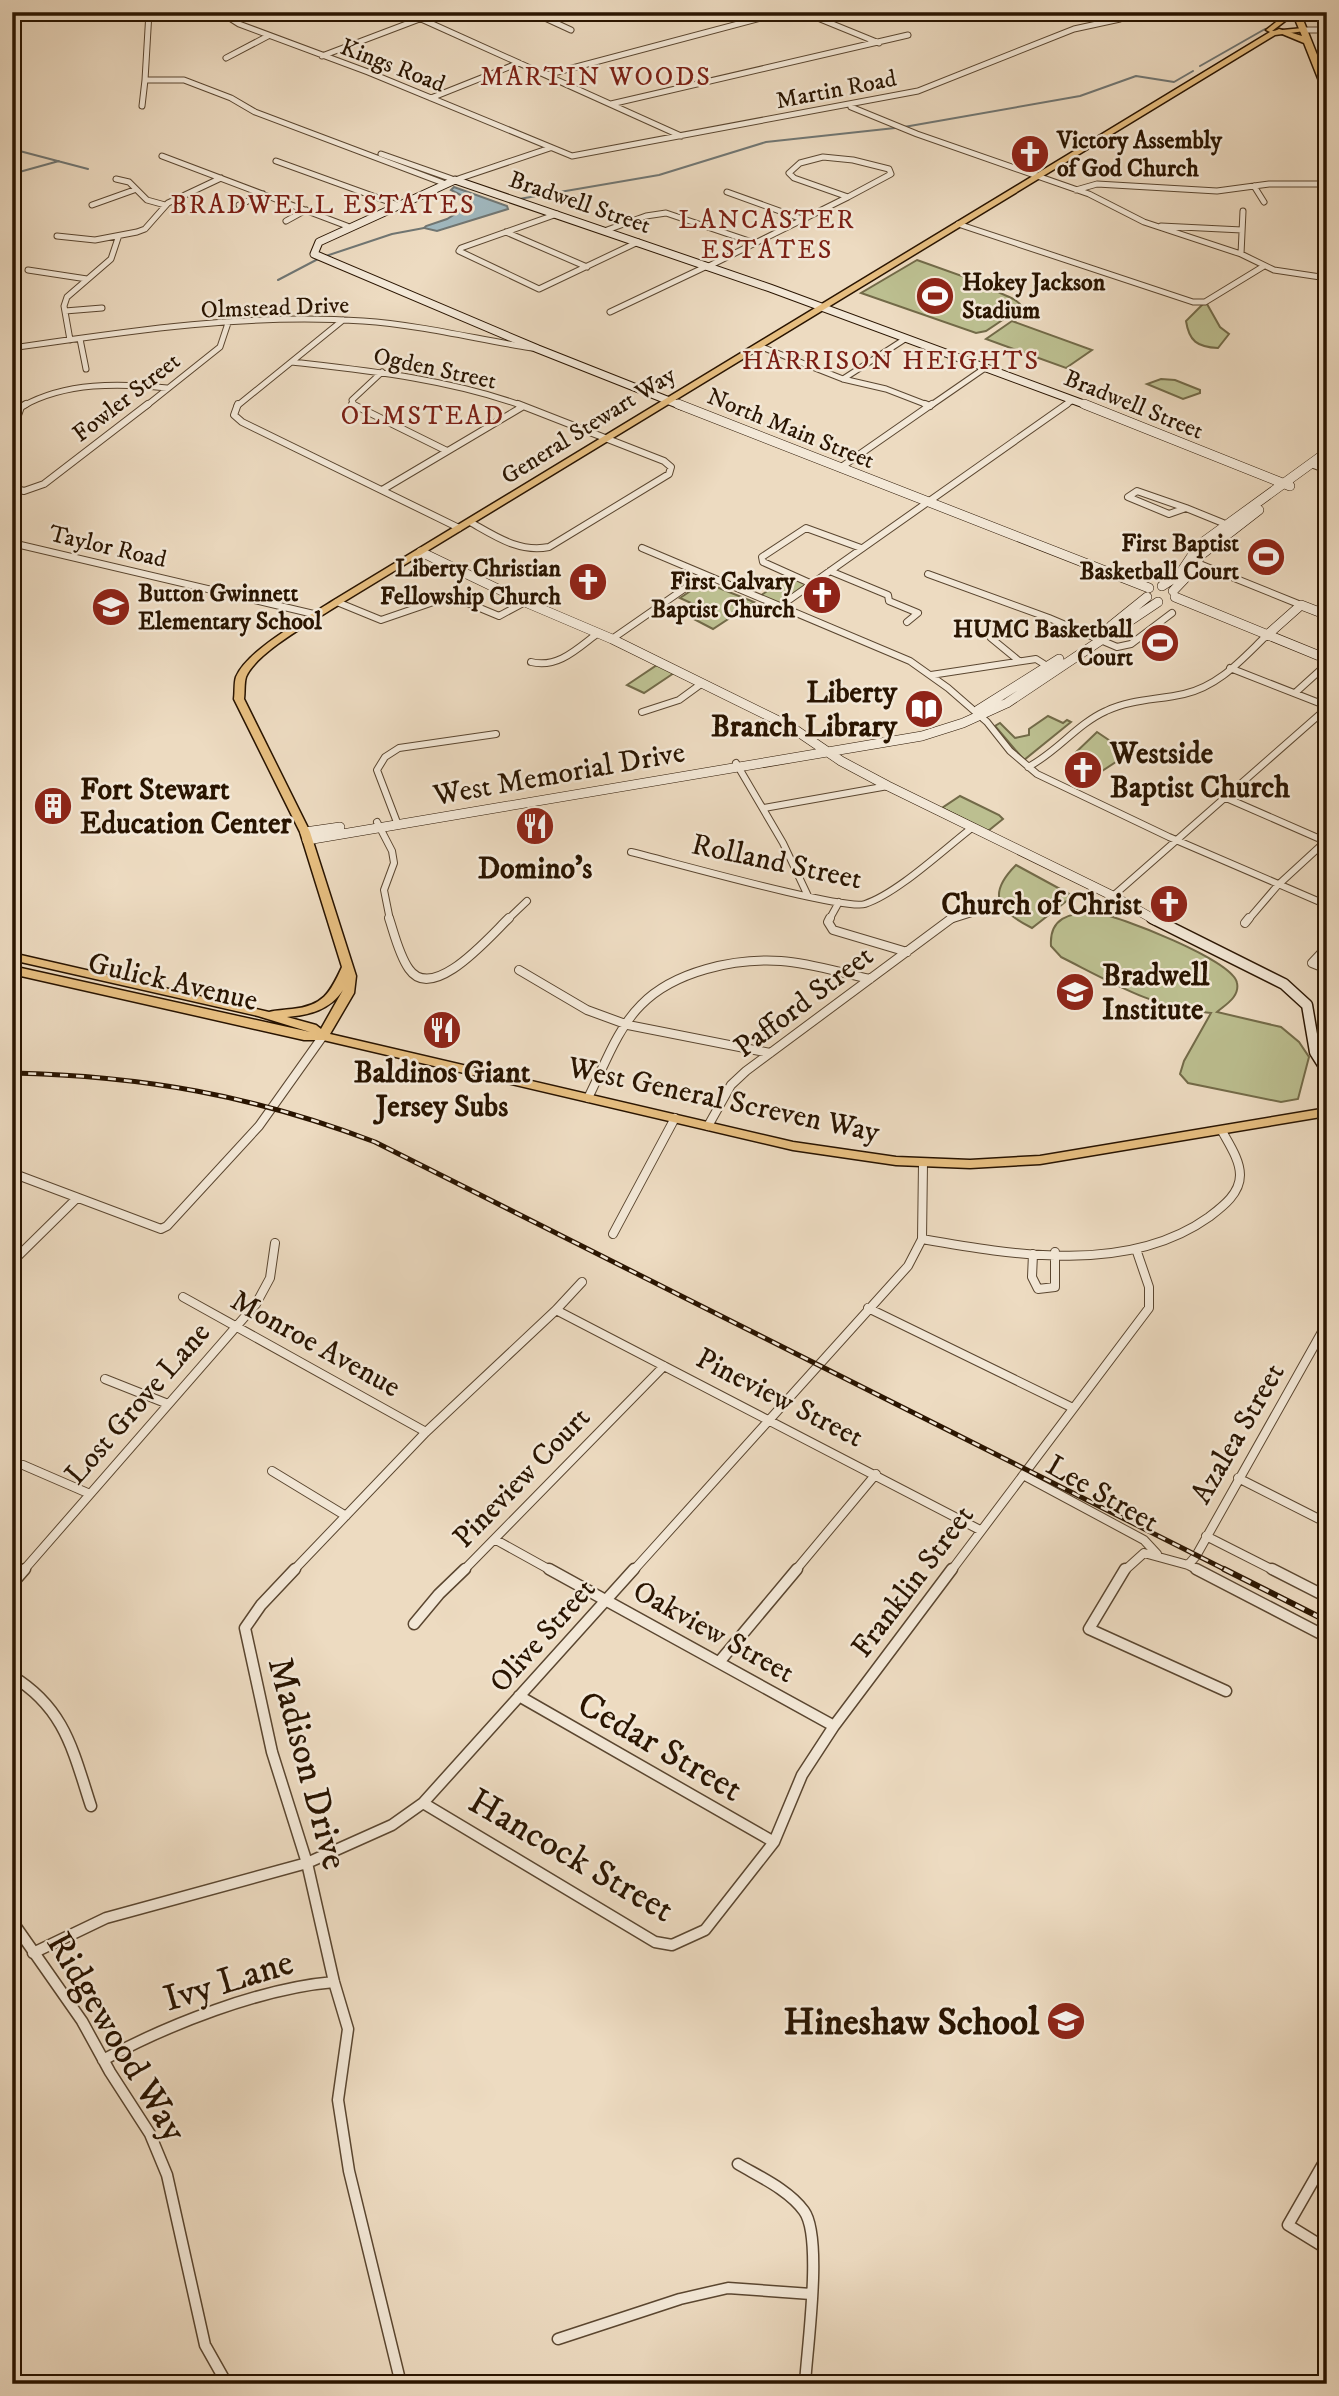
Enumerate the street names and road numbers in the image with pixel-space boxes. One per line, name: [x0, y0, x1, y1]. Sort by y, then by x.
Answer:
street label: Kings Road: [336, 32, 449, 100]
street label: Martin Road: [773, 64, 899, 116]
street label: Bradwell Street: [505, 165, 655, 241]
street label: Olmstead Drive: [200, 290, 350, 326]
street label: Ogden Street: [371, 341, 499, 397]
street label: Fowler Street: [67, 346, 187, 449]
street label: General Stewart Way: [496, 360, 682, 492]
street label: Bradwell Street: [1060, 363, 1208, 447]
street label: North Main Street: [703, 382, 879, 476]
street label: Taylor Road: [46, 519, 169, 575]
street label: West Memorial Drive: [430, 734, 688, 815]
street label: Rolland Street: [688, 826, 865, 899]
street label: Pafford Street: [727, 938, 881, 1067]
street label: Gulick Avenue: [84, 945, 261, 1020]
street label: West General Screven Way: [563, 1049, 884, 1152]
street label: Monroe Avenue: [224, 1282, 407, 1406]
street label: Lost Grove Lane: [57, 1315, 219, 1493]
street label: Pineview Street: [689, 1340, 869, 1456]
street label: Azalea Street: [1183, 1357, 1293, 1511]
street label: Pineview Court: [446, 1400, 599, 1556]
street label: Lee Street: [1039, 1447, 1165, 1541]
street label: Franklin Street: [844, 1498, 982, 1665]
street label: Olive Street: [482, 1571, 604, 1701]
street label: Oakview Street: [626, 1573, 800, 1692]
street label: Madison Drive: [256, 1652, 357, 1875]
street label: Cedar Street: [569, 1681, 751, 1813]
street label: Hancock Street: [460, 1778, 682, 1934]
street label: Ridgewood Way: [35, 1924, 197, 2151]
street label: Ivy Lane: [158, 1939, 299, 2023]

